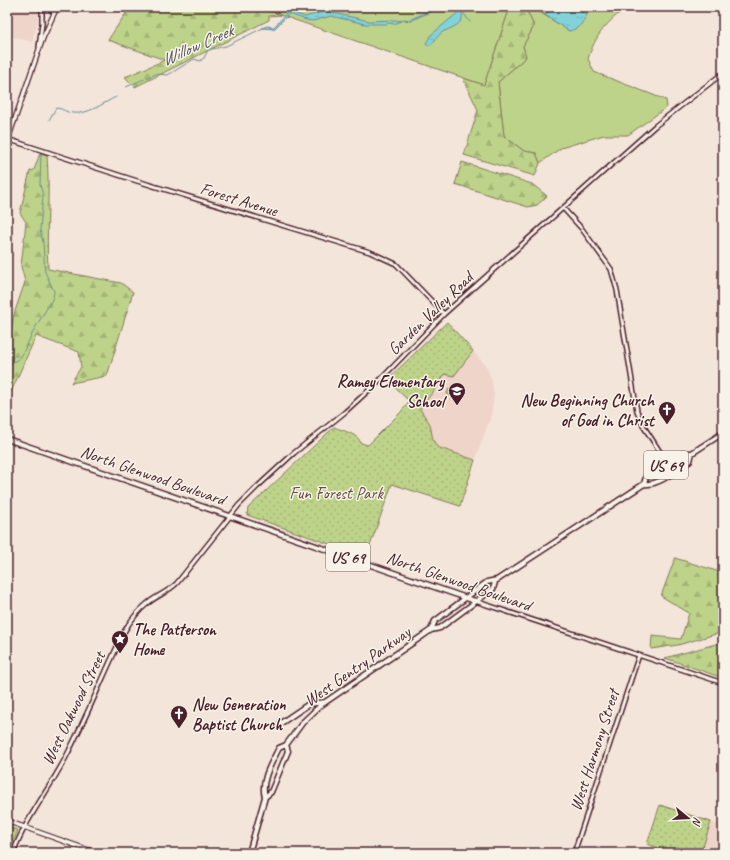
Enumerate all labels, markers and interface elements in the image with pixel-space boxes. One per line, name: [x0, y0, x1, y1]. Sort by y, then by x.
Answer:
water label: Willow Creek: [158, 18, 239, 71]
street label: Forest Avenue: [198, 178, 281, 222]
street label: Garden Valley Road: [383, 266, 479, 359]
place label: Ramey Elementary School: [337, 371, 447, 412]
school or university icon: Ramey Elementary School: [447, 381, 467, 406]
place label: New Beginning Church of God in Christ: [521, 390, 656, 431]
church icon: New Beginning Church of God in Christ: [657, 400, 677, 425]
street label: North Glenwood Boulevard: [78, 441, 231, 511]
road number: US 69: [644, 451, 688, 479]
park label: Fun Forest Park: [289, 483, 384, 504]
road number: US 69: [326, 543, 370, 571]
street label: North Glenwood Boulevard: [384, 547, 537, 617]
place label: The Patterson Home: [133, 619, 217, 660]
street label: West Gentry Parkway: [300, 621, 416, 711]
place icon: The Patterson Home: [110, 629, 130, 654]
street label: West Oakwood Street: [37, 646, 111, 768]
street label: West Harmony Street: [565, 685, 625, 813]
place label: New Generation Baptist Church: [192, 694, 287, 735]
church icon: New Generation Baptist Church: [169, 704, 189, 729]
north arrow: [668, 798, 708, 838]
text: N: [689, 816, 705, 829]

